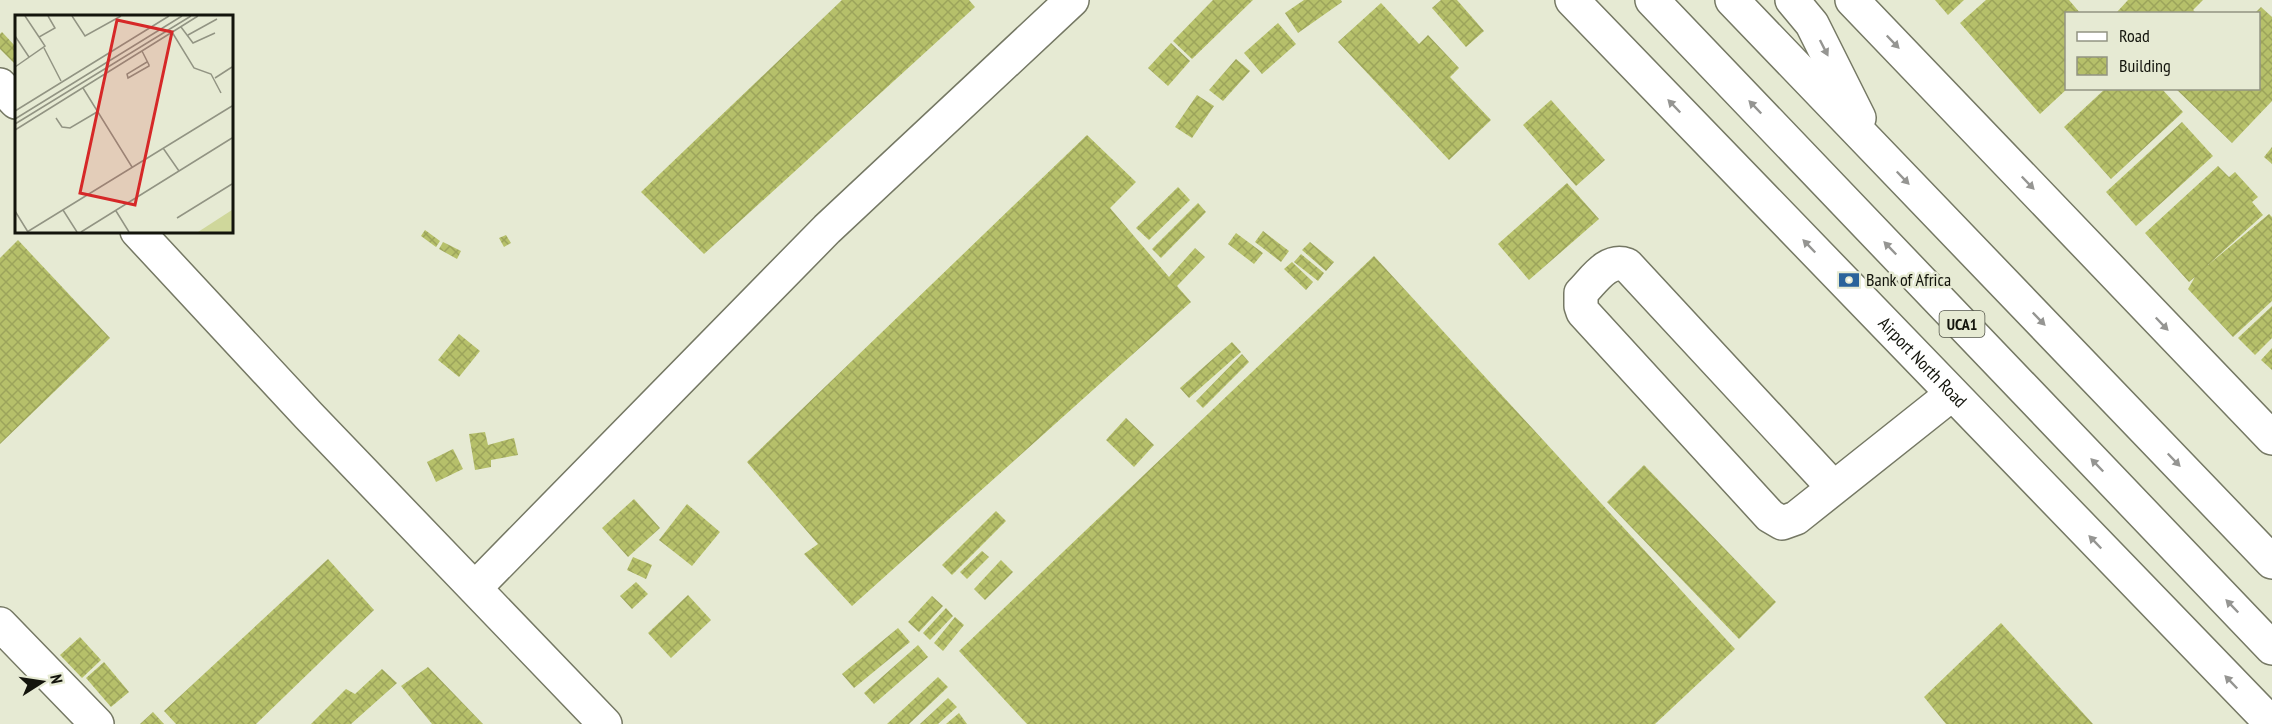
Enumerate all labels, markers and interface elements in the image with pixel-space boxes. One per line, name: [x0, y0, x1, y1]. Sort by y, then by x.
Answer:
legend: [2065, 12, 2260, 90]
inset map: [15, 15, 232, 232]
text: Road: [2119, 24, 2150, 47]
one-way arrow: [1885, 35, 1899, 49]
one-way arrow: [1820, 40, 1829, 57]
text: Building: [2119, 54, 2171, 77]
one-way arrow: [1667, 98, 1681, 113]
one-way arrow: [1749, 100, 1762, 115]
one-way arrow: [1896, 171, 1910, 185]
one-way arrow: [2020, 175, 2034, 189]
one-way arrow: [1803, 239, 1817, 253]
one-way arrow: [1883, 241, 1897, 255]
bank icon: Bank of Africa: [1837, 268, 1861, 292]
place label: Bank of Africa: [1866, 268, 1951, 291]
road number: UCA1: [1940, 311, 1984, 337]
street label: Airport North Road: [1874, 312, 1972, 412]
one-way arrow: [2031, 312, 2045, 326]
one-way arrow: [2155, 316, 2169, 330]
one-way arrow: [2166, 452, 2180, 466]
one-way arrow: [2090, 457, 2104, 472]
one-way arrow: [2089, 535, 2103, 549]
one-way arrow: [2225, 599, 2239, 613]
north arrow: [12, 652, 72, 712]
text: N: [46, 673, 67, 685]
one-way arrow: [2225, 675, 2238, 690]

